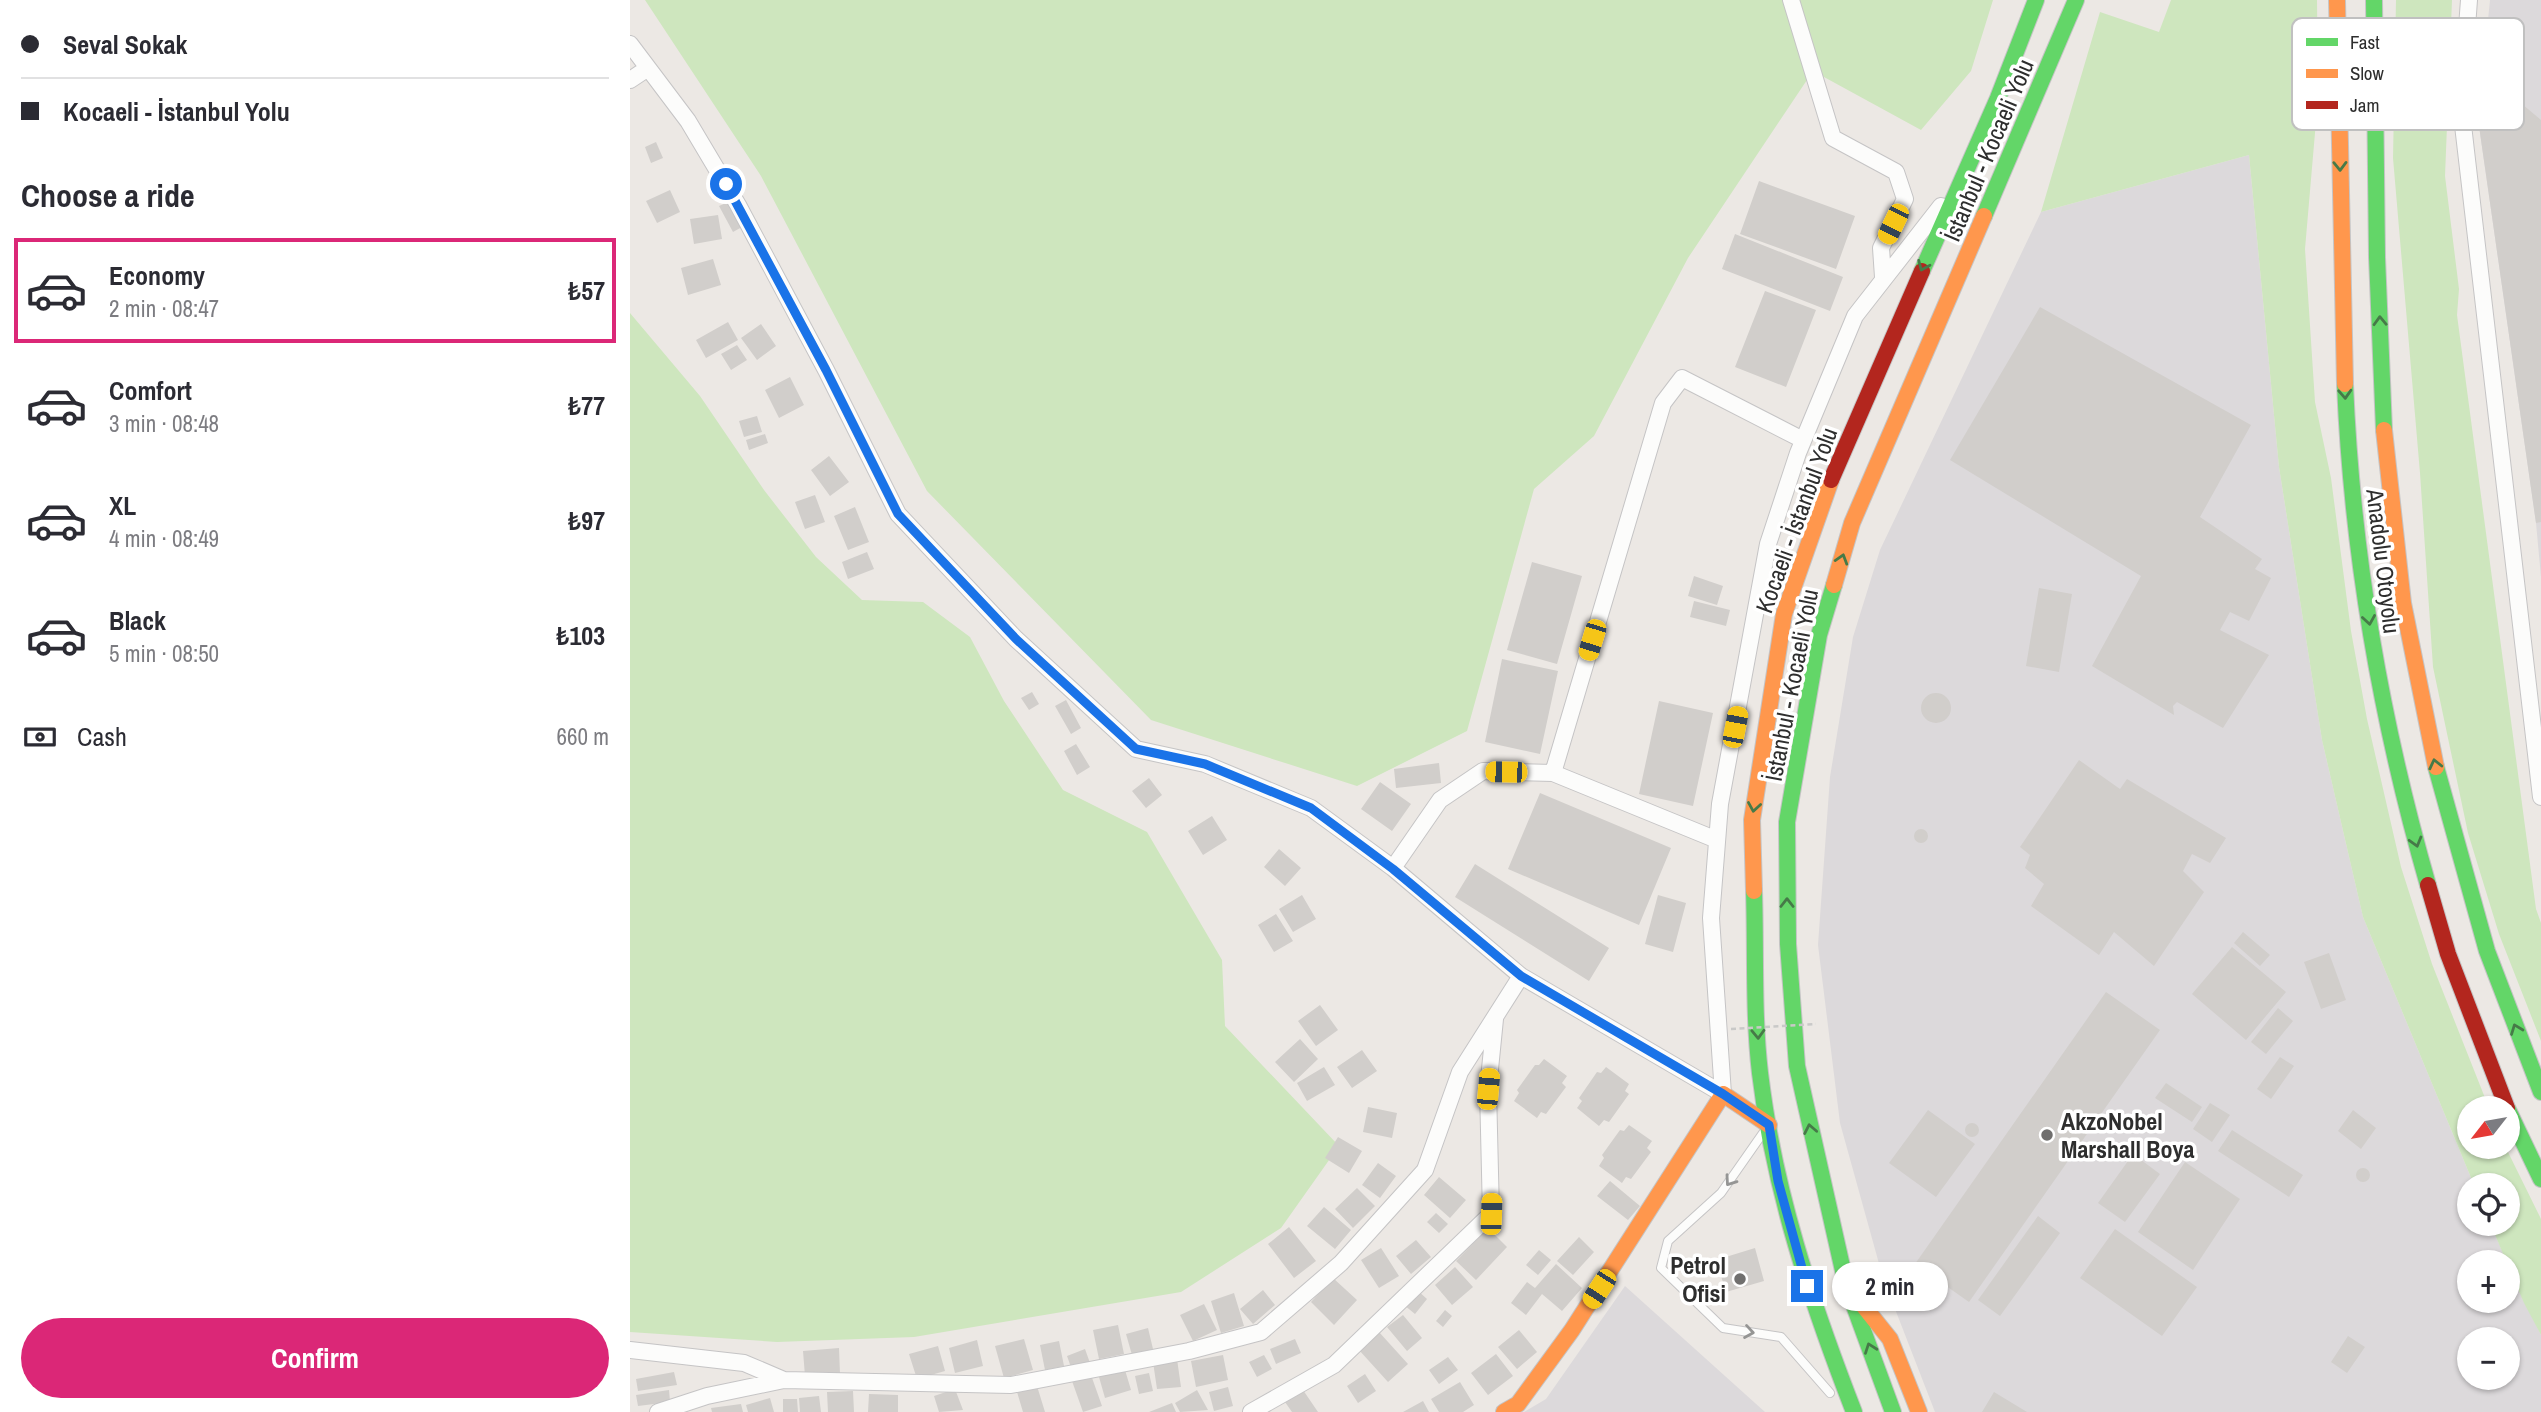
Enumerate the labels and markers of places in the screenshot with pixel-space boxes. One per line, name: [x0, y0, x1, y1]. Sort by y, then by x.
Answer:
place label: AkzoNobel Marshall Boya: [2061, 1105, 2194, 1165]
marker: AkzoNobel Marshall Boya: [2039, 1127, 2055, 1143]
place label: Petrol Ofisi: [1670, 1249, 1726, 1309]
marker: Petrol Ofisi: [1732, 1271, 1748, 1287]

